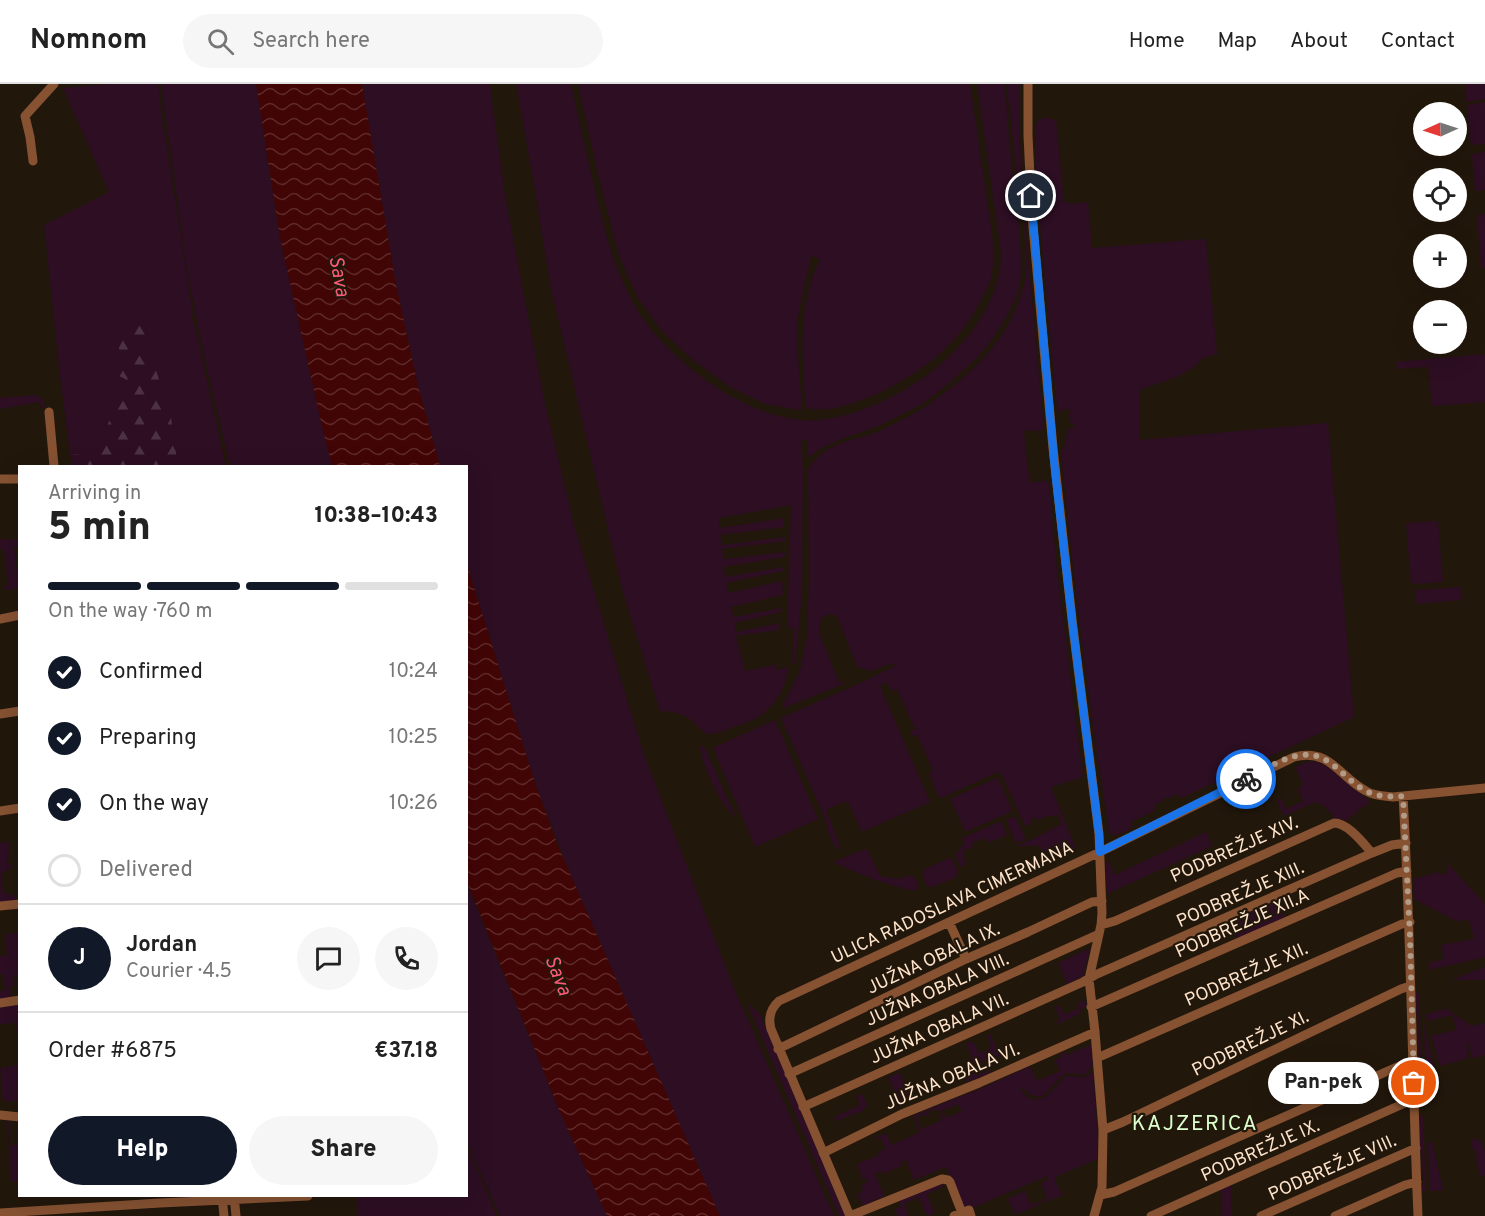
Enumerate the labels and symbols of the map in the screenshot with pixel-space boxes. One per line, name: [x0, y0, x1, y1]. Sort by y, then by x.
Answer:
north arrow: [1413, 102, 1467, 156]
pin: [1005, 170, 1056, 221]
water label: Sava: [321, 254, 355, 300]
courier: [1216, 749, 1276, 809]
street label: PODBREŽJE XIV.: [1166, 810, 1302, 889]
street label: ULICA RADOSLAVA CIMERMANA: [828, 837, 1078, 970]
street label: PODBREŽJE XIII.: [1172, 855, 1308, 934]
street label: PODBREŽJE XII.A: [1171, 883, 1313, 964]
street label: JUŽNA OBALA IX.: [863, 917, 1004, 1000]
street label: PODBREŽJE XII.: [1181, 936, 1312, 1013]
street label: JUŽNA OBALA VIII.: [862, 947, 1013, 1032]
water label: Sava: [537, 952, 577, 1000]
street label: JUŽNA OBALA VII.: [866, 987, 1013, 1070]
street label: PODBREŽJE XI.: [1188, 1004, 1313, 1083]
street label: JUŽNA OBALA VI.: [881, 1037, 1024, 1116]
pin: [1388, 1057, 1439, 1108]
callout: Pan-pek: [1267, 1062, 1378, 1104]
district label: KAJZERICA: [1132, 1111, 1258, 1138]
street label: PODBREŽJE IX.: [1197, 1113, 1324, 1188]
street label: PODBREŽJE VIII.: [1264, 1128, 1400, 1207]

